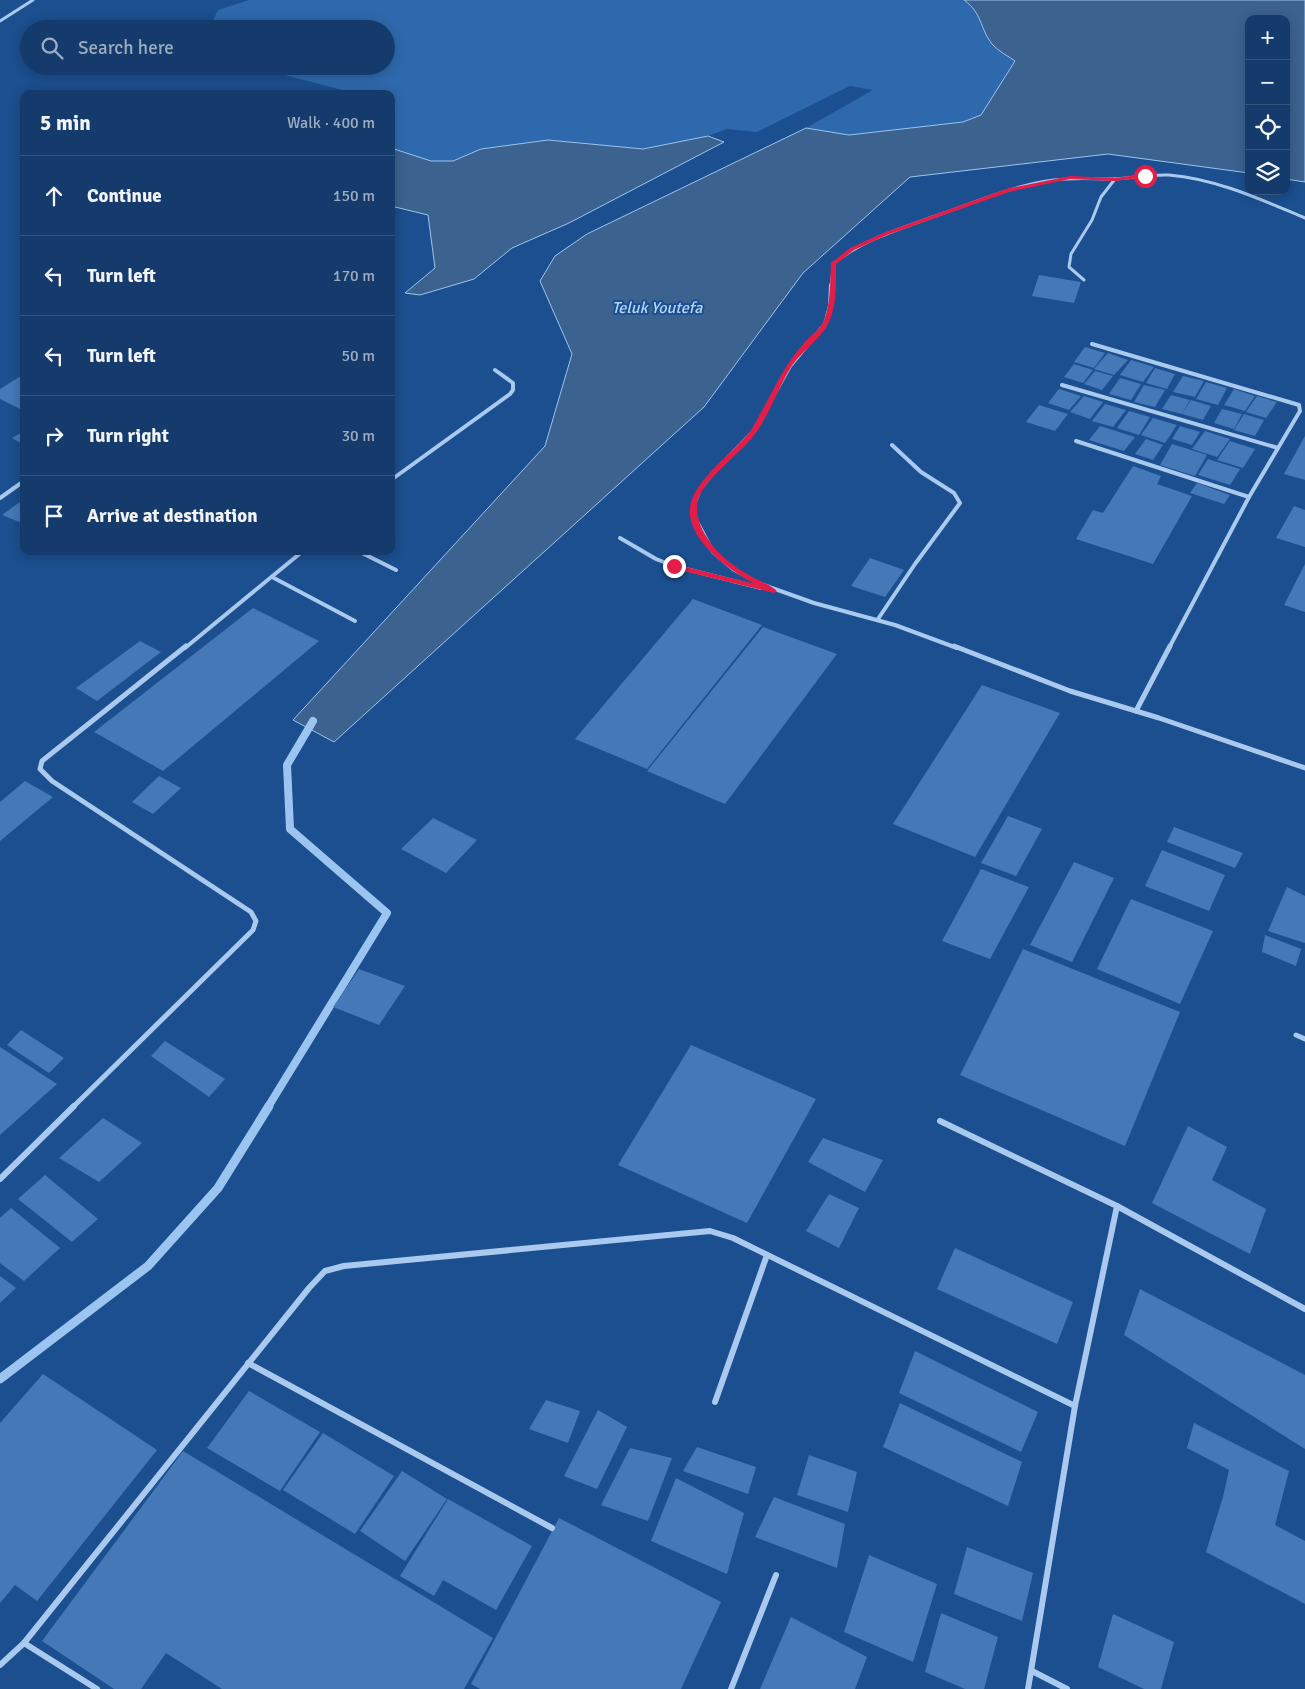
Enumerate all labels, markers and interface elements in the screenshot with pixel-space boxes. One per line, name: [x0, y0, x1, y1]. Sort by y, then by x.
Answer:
map controls: [1245, 15, 1290, 195]
button: +: [1245, 15, 1290, 60]
search box: [20, 20, 395, 75]
icon: search: [38, 34, 66, 62]
text: Search here: [78, 36, 174, 60]
button: −: [1245, 60, 1290, 105]
button: locate: [1245, 105, 1290, 150]
text: 5 min: [40, 110, 91, 136]
text: Walk · 400 m: [287, 113, 375, 133]
button: layers: [1245, 150, 1290, 195]
route start: [1134, 165, 1157, 188]
icon: ahead: [40, 182, 68, 210]
text: Continue: [87, 184, 162, 208]
text: 150 m: [333, 186, 375, 206]
icon: left: [40, 262, 68, 290]
text: Turn left: [87, 264, 156, 288]
text: 170 m: [333, 266, 375, 286]
water label: Teluk Youtefa: [612, 298, 703, 318]
icon: left: [40, 342, 68, 370]
text: Turn left: [87, 344, 156, 368]
text: 50 m: [341, 346, 375, 366]
icon: right: [40, 422, 68, 450]
text: Turn right: [87, 424, 169, 448]
text: 30 m: [341, 426, 375, 446]
icon: arrive: [40, 502, 68, 530]
text: Arrive at destination: [87, 504, 258, 528]
route end: [663, 555, 686, 578]

